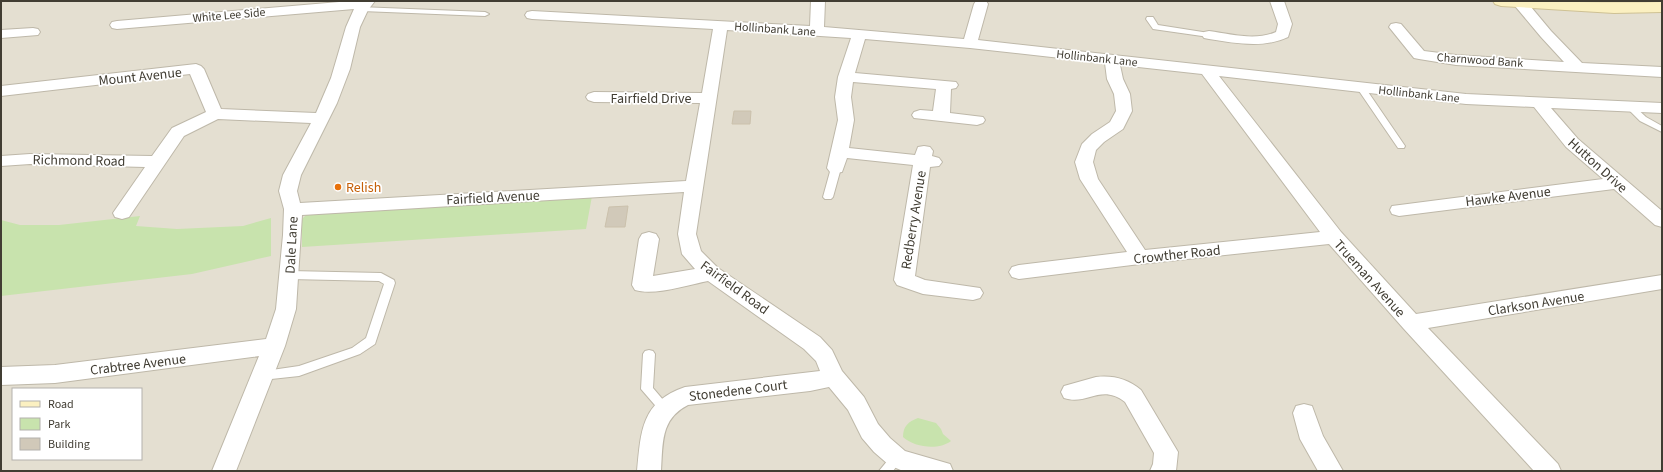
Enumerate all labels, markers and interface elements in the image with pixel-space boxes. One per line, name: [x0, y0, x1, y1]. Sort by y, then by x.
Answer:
street label: White Lee Side: [192, 4, 266, 27]
street label: Hollinbank Lane: [734, 18, 816, 41]
street label: Hollinbank Lane: [1055, 46, 1139, 71]
street label: Charnwood Bank: [1436, 49, 1524, 72]
street label: Mount Avenue: [97, 63, 183, 91]
street label: Hollinbank Lane: [1377, 82, 1461, 107]
street label: Fairfield Drive: [611, 89, 691, 109]
street label: Hutton Drive: [1563, 134, 1632, 198]
street label: Richmond Road: [32, 150, 126, 172]
street label: Redberry Avenue: [896, 169, 932, 271]
place label: Relish: [346, 178, 381, 198]
marker: Relish: [333, 182, 343, 192]
street label: Hawke Avenue: [1464, 182, 1552, 212]
street label: Fairfield Avenue: [446, 186, 540, 210]
street label: Dale Lane: [281, 216, 303, 274]
street label: Trueman Avenue: [1329, 235, 1410, 322]
street label: Crowther Road: [1133, 240, 1222, 270]
street label: Fairfield Road: [696, 256, 773, 320]
street label: Clarkson Avenue: [1486, 286, 1586, 321]
street label: Crabtree Avenue: [89, 349, 187, 381]
street label: Stonedene Court: [688, 375, 789, 407]
legend: [12, 388, 142, 460]
text: Road: [48, 396, 74, 413]
text: Park: [48, 416, 70, 433]
text: Building: [48, 436, 90, 453]

